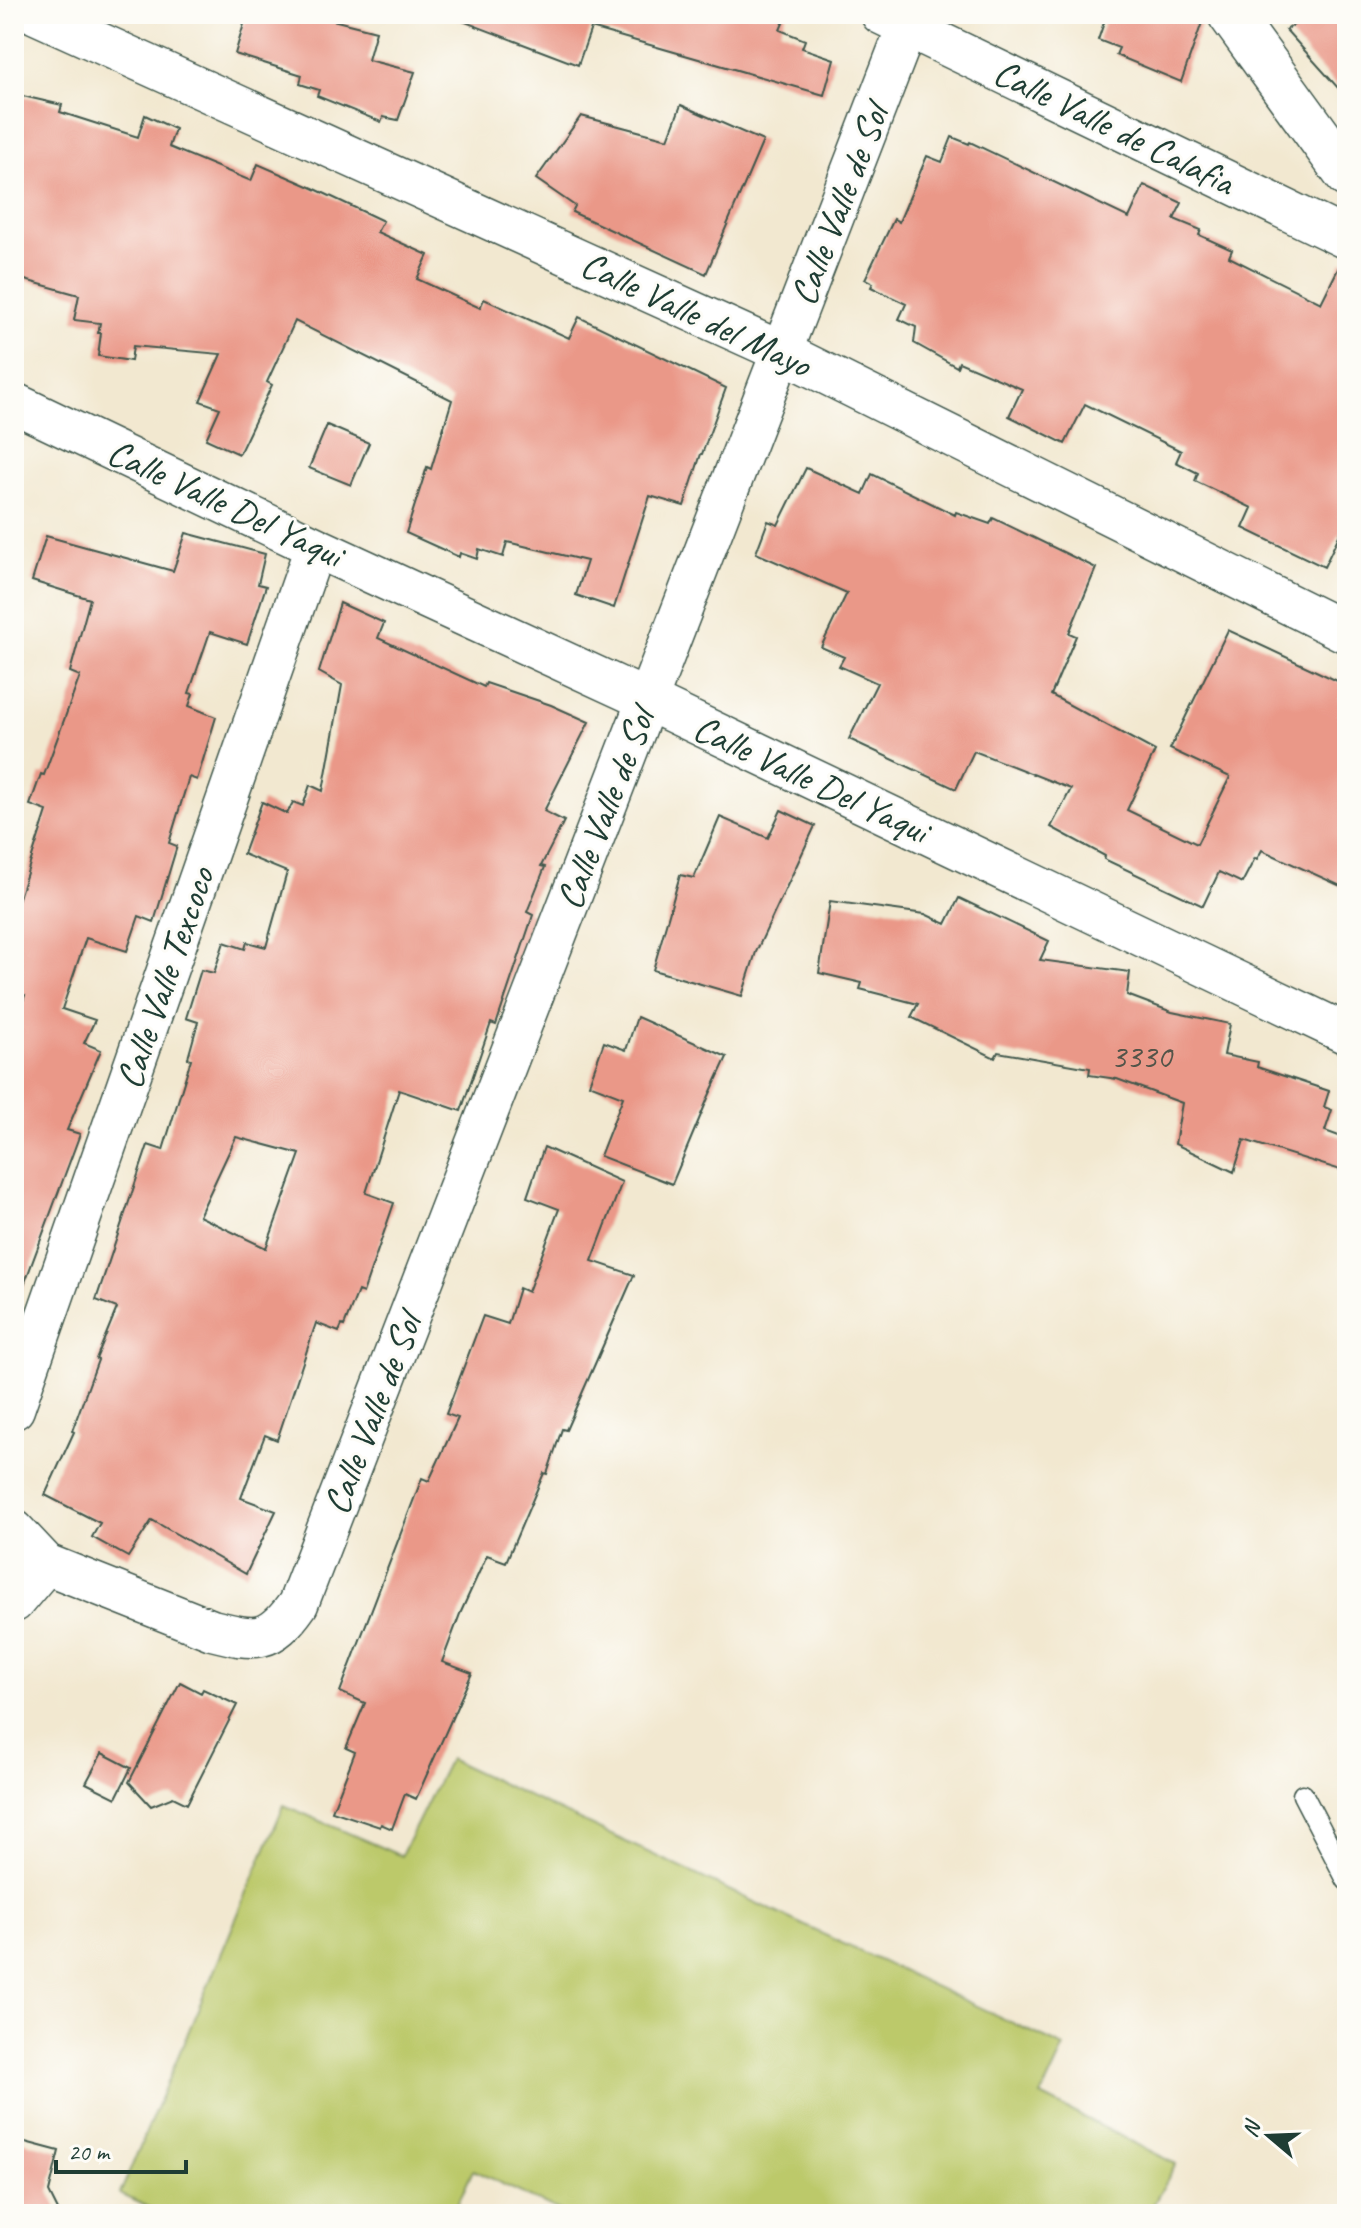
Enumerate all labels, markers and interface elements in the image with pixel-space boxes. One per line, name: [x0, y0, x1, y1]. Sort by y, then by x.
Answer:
street label: Calle Valle de Calafia: [986, 49, 1244, 207]
street label: Calle Valle de Sol: [779, 92, 901, 312]
street label: Calle Valle del Mayo: [574, 240, 821, 389]
street label: Calle Valle Del Yaqui: [100, 428, 353, 580]
street label: Calle Valle de Sol: [545, 696, 667, 916]
street label: Calle Valle Del Yaqui: [686, 704, 939, 856]
street label: Calle Valle Texcoco: [105, 859, 226, 1095]
house number: 3330: [1110, 1035, 1174, 1078]
street label: Calle Valle de Sol: [312, 1301, 434, 1521]
north arrow: [1229, 2096, 1309, 2176]
text: N: [1236, 2116, 1268, 2141]
scale bar: [56, 2124, 186, 2174]
text: 20 m: [68, 2137, 111, 2167]

